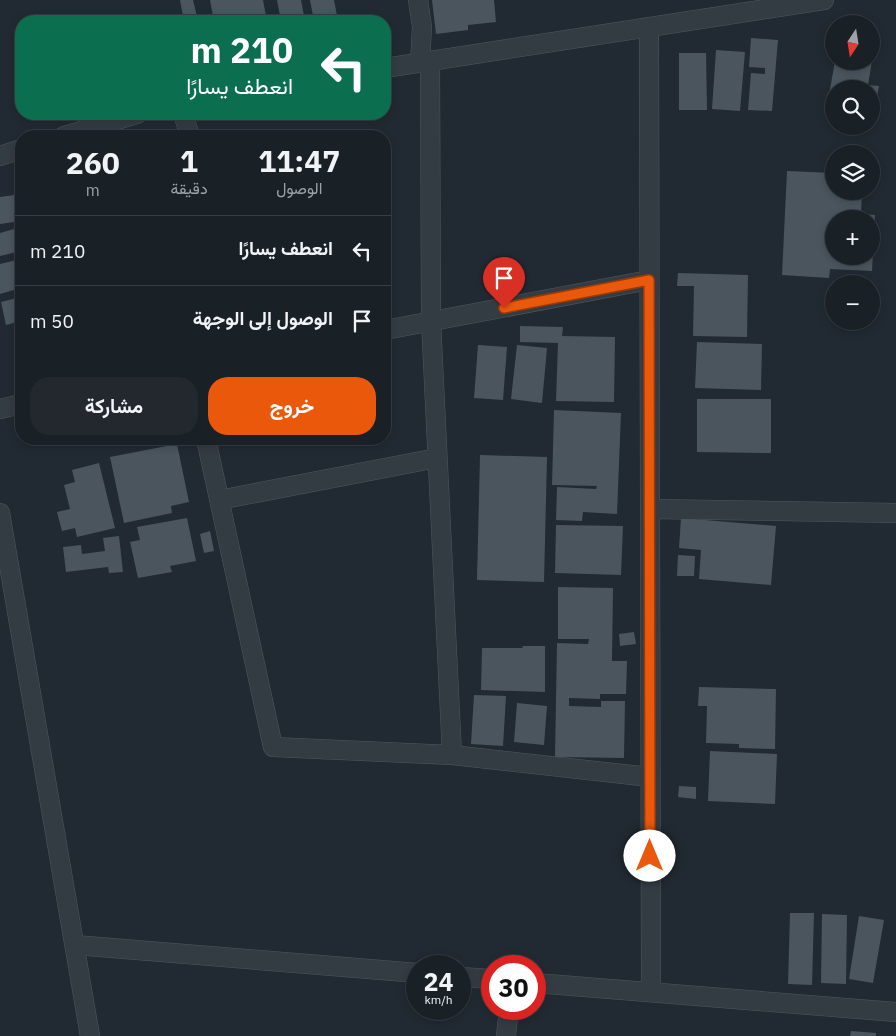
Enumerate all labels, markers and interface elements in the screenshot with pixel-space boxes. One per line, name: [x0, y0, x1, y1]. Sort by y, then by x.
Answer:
north arrow: [825, 15, 880, 70]
map controls: [825, 15, 880, 330]
text: 210 m: [190, 27, 293, 73]
icon: left: [311, 35, 376, 100]
text: انعطف يسارًا: [186, 71, 293, 100]
button: search: [825, 80, 880, 135]
text: 1: [180, 141, 198, 180]
text: 11:47: [258, 141, 340, 180]
text: 260: [66, 143, 120, 182]
button: layers: [825, 145, 880, 200]
text: دقيقة: [171, 178, 208, 198]
text: الوصول: [276, 178, 322, 198]
text: m: [86, 180, 100, 200]
button: +: [825, 210, 880, 265]
text: انعطف يسارًا: [239, 236, 333, 260]
icon: left: [348, 237, 376, 265]
text: 210 m: [30, 239, 85, 263]
pin: [483, 257, 525, 308]
icon: arrive: [490, 264, 518, 292]
button: −: [825, 275, 880, 330]
text: الوصول إلى الوجهة: [193, 306, 333, 330]
icon: arrive: [348, 307, 376, 335]
text: 50 m: [30, 309, 74, 333]
button: مشاركة: [30, 377, 198, 435]
button: خروج: [208, 377, 376, 435]
position arrow: [623, 829, 675, 881]
speed limit sign: 30: [481, 955, 546, 1020]
text: 24: [423, 965, 454, 998]
text: km/h: [424, 992, 453, 1007]

